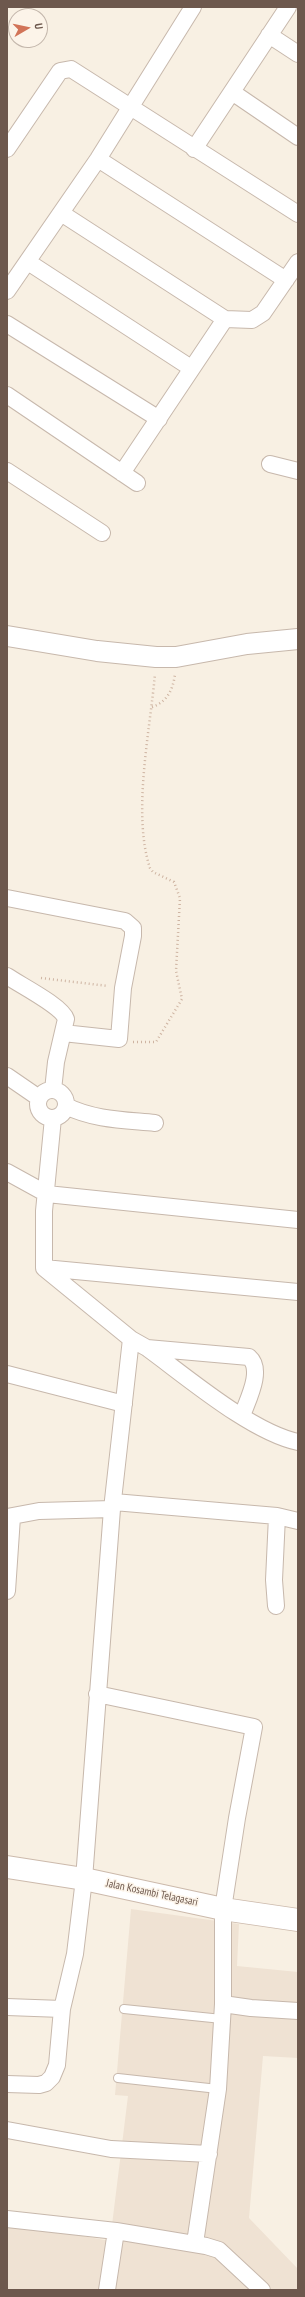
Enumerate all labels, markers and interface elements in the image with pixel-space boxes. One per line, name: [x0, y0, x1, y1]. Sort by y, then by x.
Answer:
north arrow: [8, 8, 48, 48]
text: U: [32, 22, 46, 30]
street label: Jalan Kosambi Telagasari: [105, 1877, 199, 1909]

